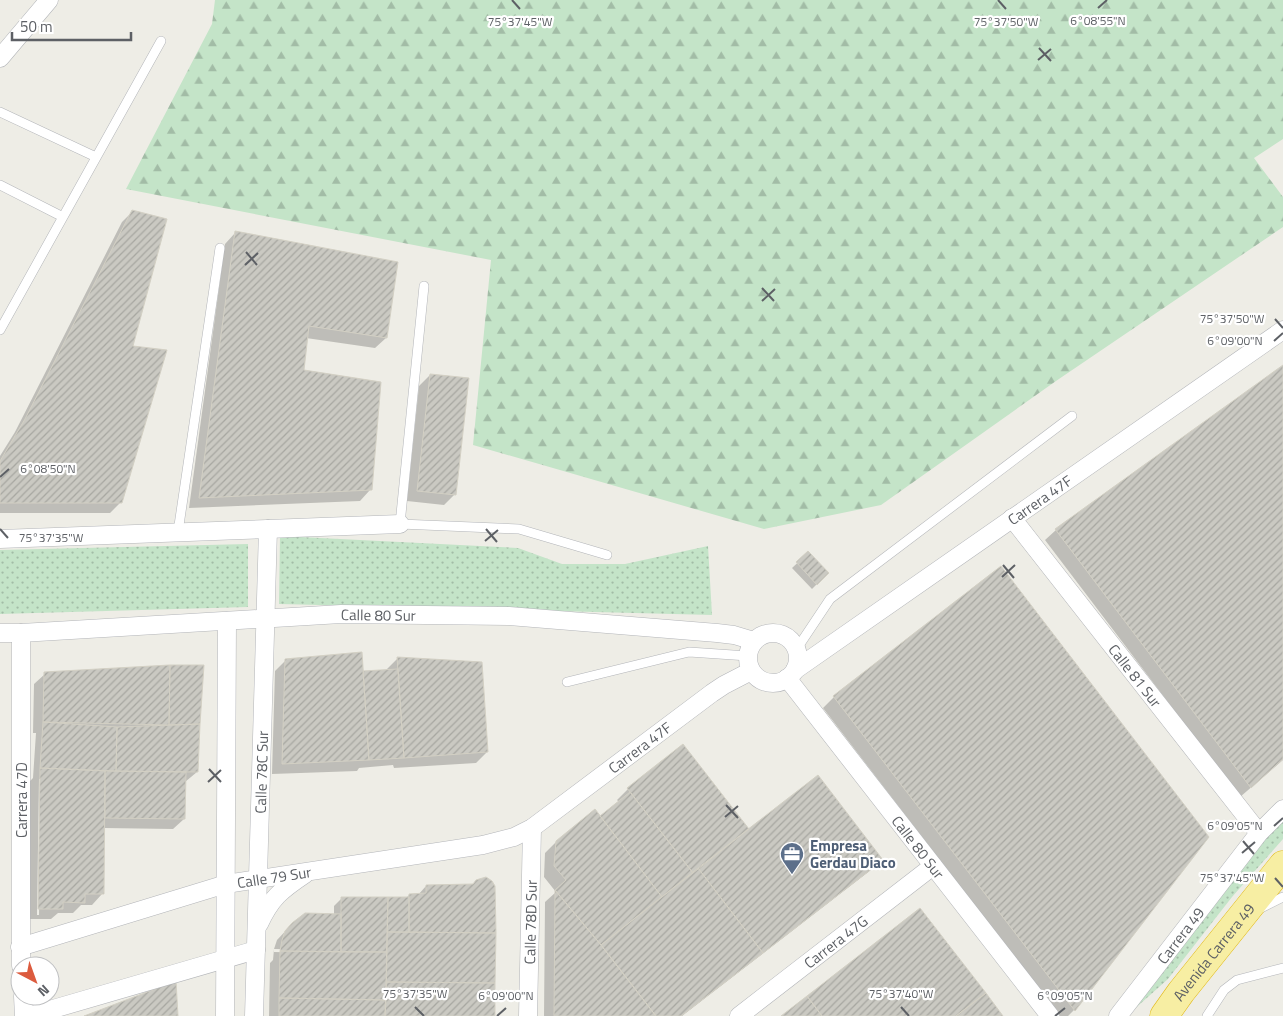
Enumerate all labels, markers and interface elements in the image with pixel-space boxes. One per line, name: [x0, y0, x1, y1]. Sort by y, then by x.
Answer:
scale bar: [12, 10, 131, 42]
text: 6°08'55"N: [1070, 11, 1126, 30]
text: 75°37'45"W: [488, 12, 553, 31]
text: 75°37'50"W: [974, 12, 1039, 31]
text: 50 m: [20, 15, 53, 38]
text: 75°37'50"W: [1200, 309, 1265, 328]
text: 6°09'00"N: [1207, 331, 1263, 350]
text: 6°08'50"N: [20, 459, 76, 478]
street label: Carrera 47F: [1002, 469, 1077, 530]
text: 75°37'35"W: [19, 528, 84, 547]
street label: Calle 80 Sur: [341, 603, 416, 626]
street label: Calle 81 Sur: [1103, 639, 1168, 712]
street label: Carrera 47F: [603, 716, 676, 779]
street label: Calle 78C Sur: [248, 730, 274, 814]
street label: Carrera 47D: [10, 762, 33, 838]
street label: Calle 80 Sur: [886, 810, 951, 884]
text: 6°09'05"N: [1207, 816, 1263, 835]
place label: Empresa Gerdau Diaco: [810, 834, 896, 874]
office icon: Empresa Gerdau Diaco: [779, 841, 805, 875]
street label: Calle 79 Sur: [235, 860, 313, 894]
text: 75°37'45"W: [1200, 868, 1265, 887]
street label: Calle 78D Sur: [518, 879, 542, 965]
street label: Avenida Carrera 49: [1167, 898, 1260, 1005]
street label: Carrera 49: [1151, 902, 1210, 969]
street label: Carrera 47G: [799, 909, 872, 974]
north arrow: [10, 956, 60, 1006]
text: N: [33, 980, 54, 1002]
text: 75°37'35"W: [383, 984, 448, 1003]
text: 75°37'40"W: [869, 984, 934, 1003]
text: 6°09'00"N: [478, 986, 534, 1005]
text: 6°09'05"N: [1037, 986, 1093, 1005]

